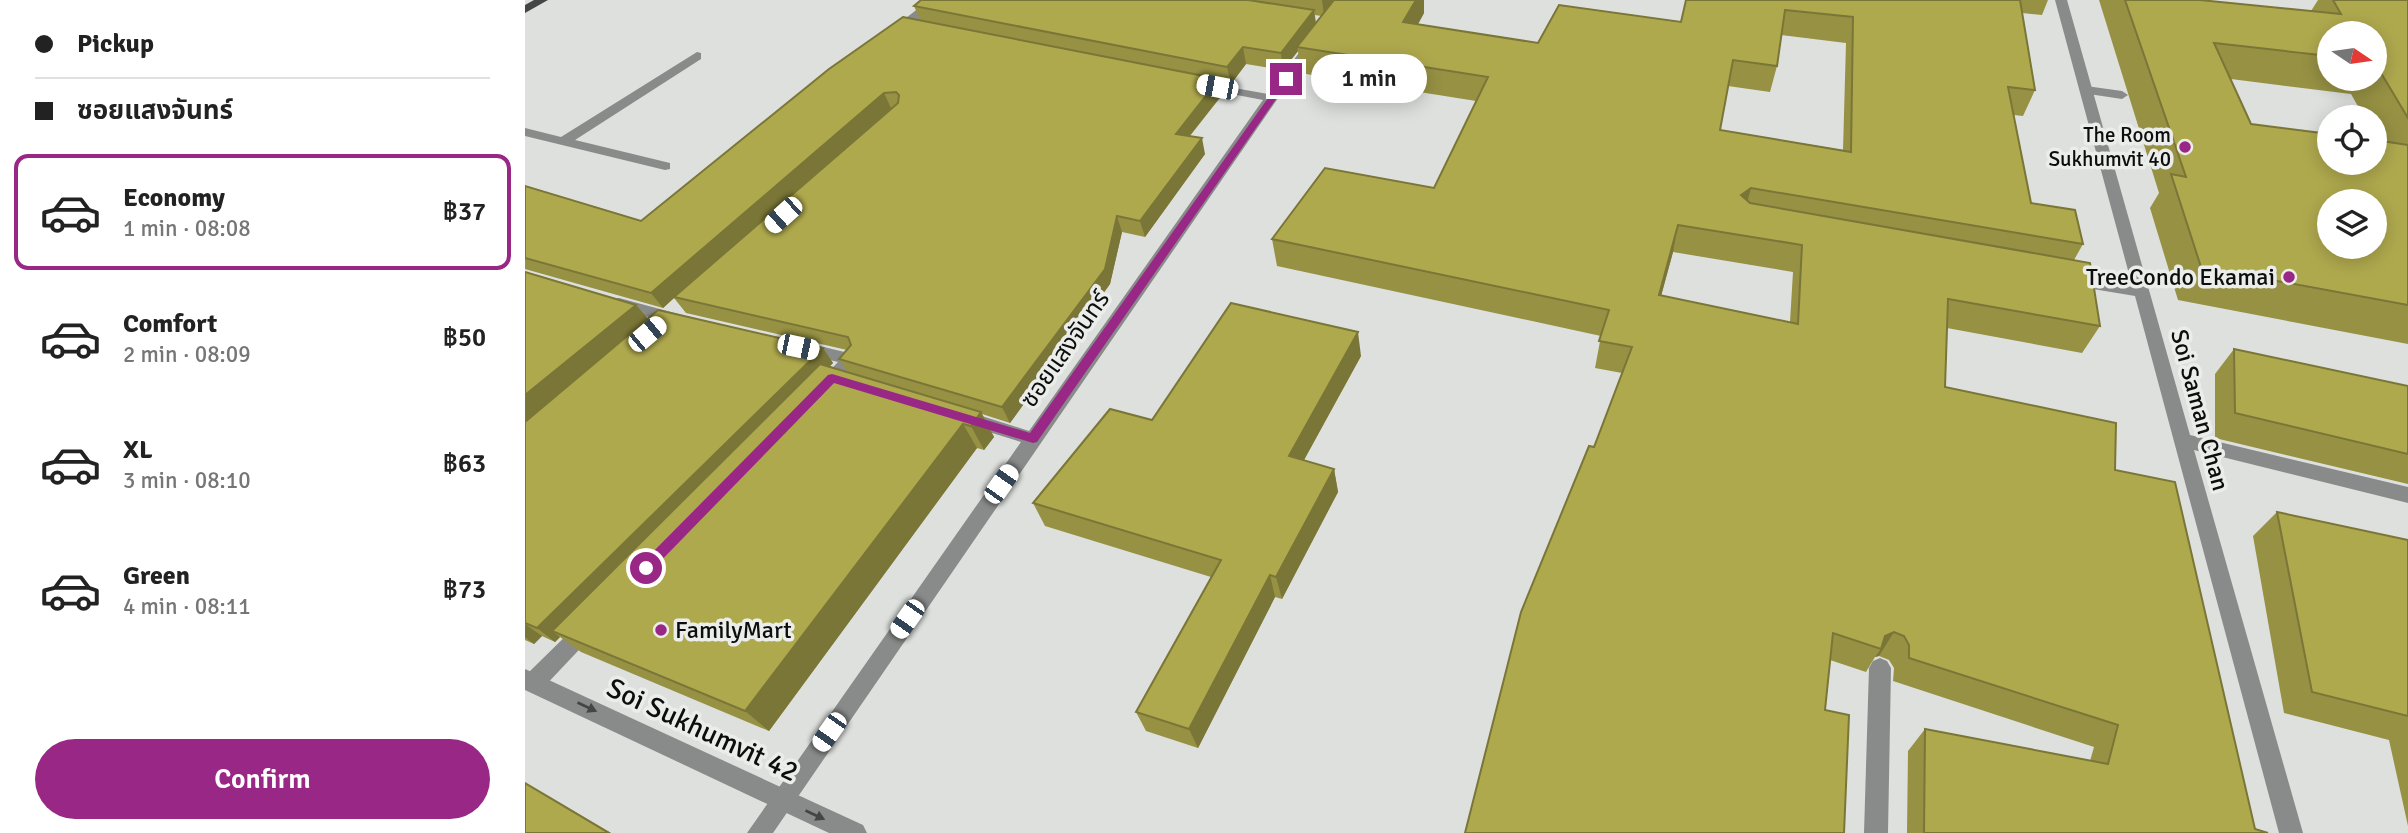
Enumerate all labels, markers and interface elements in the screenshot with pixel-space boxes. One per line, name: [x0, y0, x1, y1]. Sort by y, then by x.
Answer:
north arrow: [2317, 21, 2387, 91]
map controls: [2317, 21, 2387, 259]
text: Pickup: [77, 28, 154, 60]
callout: 1 min: [1311, 55, 1426, 104]
route end: [1270, 63, 1302, 95]
text: 1 min: [1341, 64, 1397, 93]
car: [1195, 73, 1240, 101]
text: ซอยแสงจันทร์: [77, 95, 233, 127]
button: locate: [2317, 105, 2387, 175]
place label: The Room Sukhumvit 40: [2048, 122, 2171, 172]
marker: The Room Sukhumvit 40: [2177, 139, 2193, 155]
icon: car: [39, 181, 102, 244]
text: Economy: [123, 182, 225, 214]
button: layers: [2317, 189, 2387, 259]
car: [761, 193, 806, 237]
text: ฿37: [443, 196, 486, 228]
text: 1 min · 08:08: [123, 214, 251, 243]
place label: TreeCondo Ekamai: [2086, 262, 2275, 292]
marker: TreeCondo Ekamai: [2281, 269, 2297, 285]
street label: ซอยแสงจันทร์: [1014, 284, 1117, 413]
icon: car: [39, 307, 102, 370]
text: Comfort: [123, 308, 217, 340]
car: [625, 312, 670, 356]
text: ฿50: [443, 322, 486, 354]
street label: Soi Saman Chan: [2164, 326, 2236, 494]
car: [776, 332, 821, 362]
text: 2 min · 08:09: [123, 340, 251, 369]
icon: car: [39, 433, 102, 496]
text: XL: [123, 434, 153, 466]
text: ฿63: [443, 448, 486, 480]
car: [981, 461, 1022, 507]
text: 3 min · 08:10: [123, 466, 251, 495]
route start: [630, 552, 662, 584]
icon: car: [39, 559, 102, 622]
text: Green: [123, 560, 190, 592]
text: ฿73: [443, 574, 486, 606]
text: 4 min · 08:11: [123, 592, 251, 621]
car: [887, 596, 928, 642]
place label: FamilyMart: [675, 615, 792, 645]
marker: FamilyMart: [653, 622, 669, 638]
street label: Soi Sukhumvit 42: [601, 671, 804, 789]
one-way arrow: [577, 702, 597, 713]
car: [809, 709, 850, 755]
button: Confirm: [35, 739, 490, 819]
one-way arrow: [805, 809, 825, 820]

